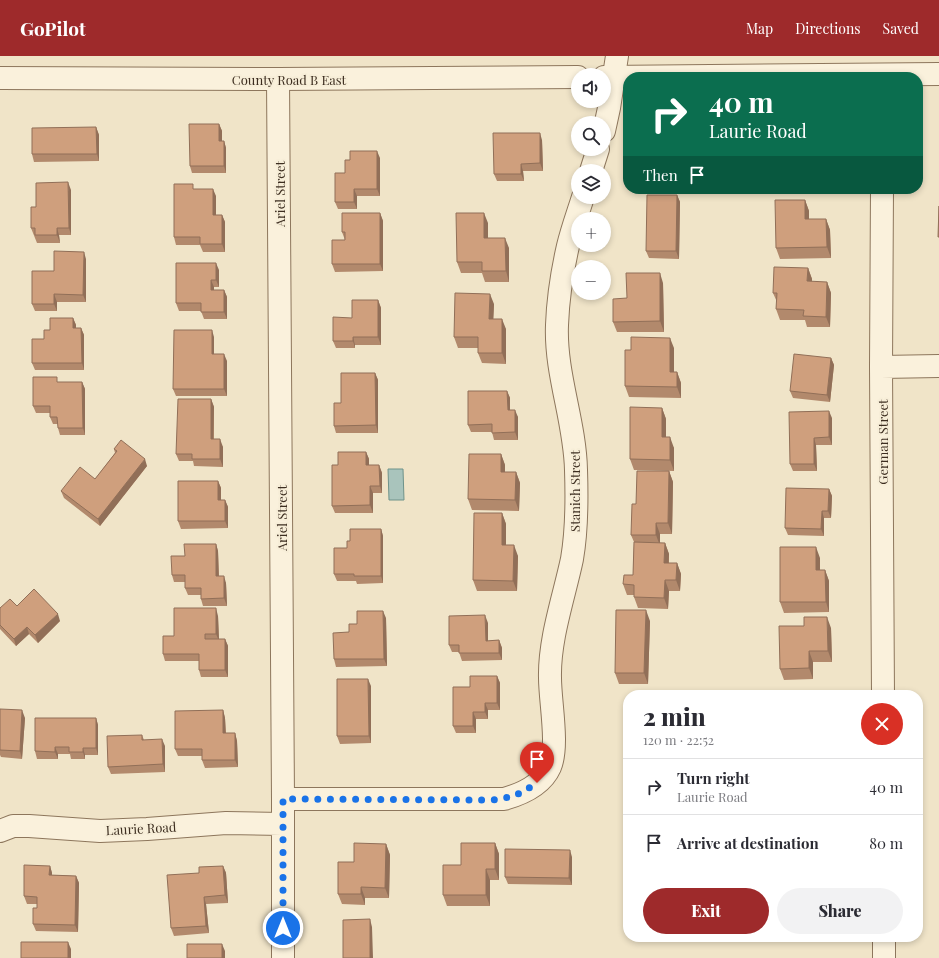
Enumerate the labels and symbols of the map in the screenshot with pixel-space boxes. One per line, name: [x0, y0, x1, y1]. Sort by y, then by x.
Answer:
street label: County Road B East: [232, 71, 347, 88]
street label: Ariel Street: [271, 160, 288, 228]
street label: German Street: [874, 399, 891, 485]
street label: Stanich Street: [566, 450, 583, 532]
street label: Ariel Street: [273, 484, 290, 552]
pin: [520, 742, 554, 783]
street label: Laurie Road: [105, 818, 177, 838]
position arrow: [262, 907, 304, 949]

